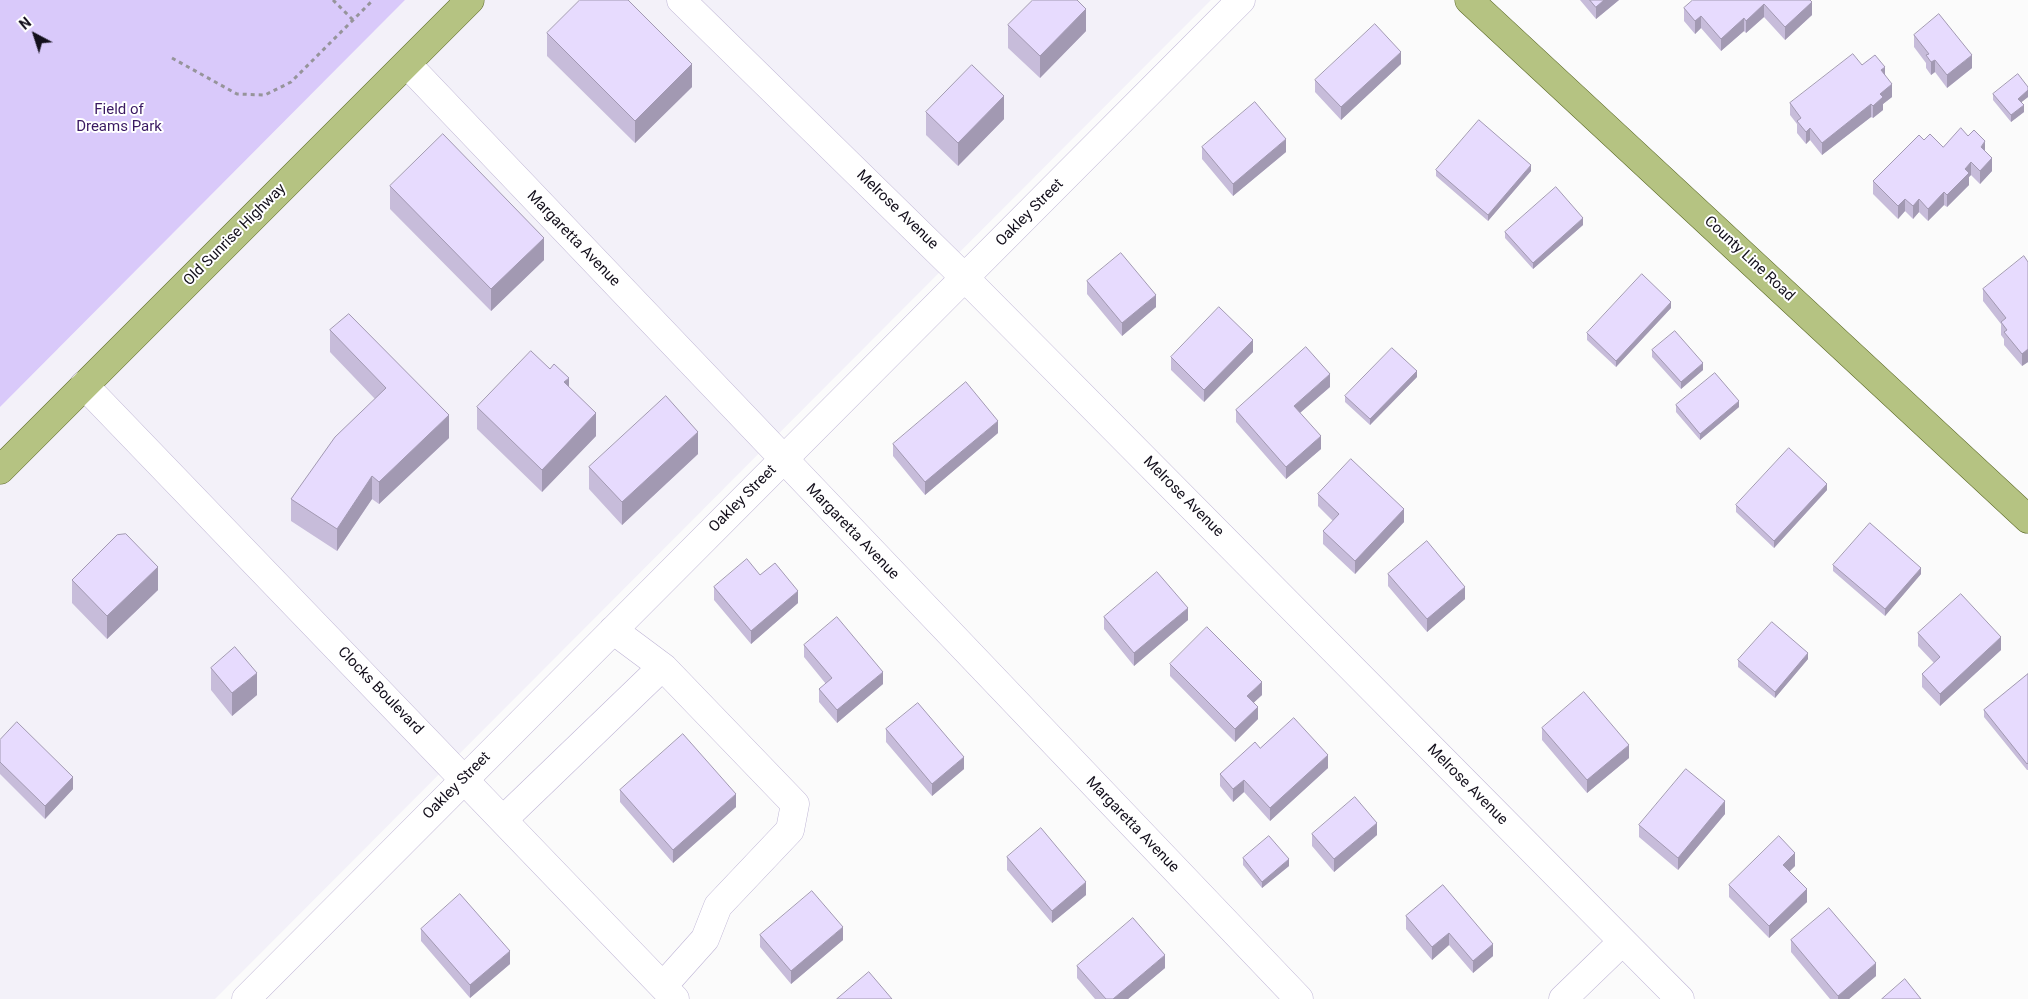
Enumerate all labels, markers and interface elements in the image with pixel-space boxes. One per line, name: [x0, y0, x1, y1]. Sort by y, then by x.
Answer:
north arrow: [10, 10, 60, 60]
text: N: [16, 14, 34, 33]
park label: Field of Dreams Park: [76, 101, 162, 136]
street label: Melrose Avenue: [852, 166, 942, 254]
street label: Oakley Street: [993, 176, 1067, 250]
street label: Old Sunrise Highway: [180, 180, 290, 290]
street label: Margaretta Avenue: [523, 187, 623, 291]
street label: County Line Road: [1700, 213, 1798, 305]
street label: Melrose Avenue: [1139, 453, 1227, 541]
street label: Oakley Street: [706, 462, 780, 536]
street label: Margaretta Avenue: [802, 480, 902, 584]
street label: Clocks Boulevard: [333, 643, 427, 739]
street label: Melrose Avenue: [1423, 741, 1511, 829]
street label: Oakley Street: [420, 749, 494, 823]
street label: Margaretta Avenue: [1082, 773, 1182, 877]

